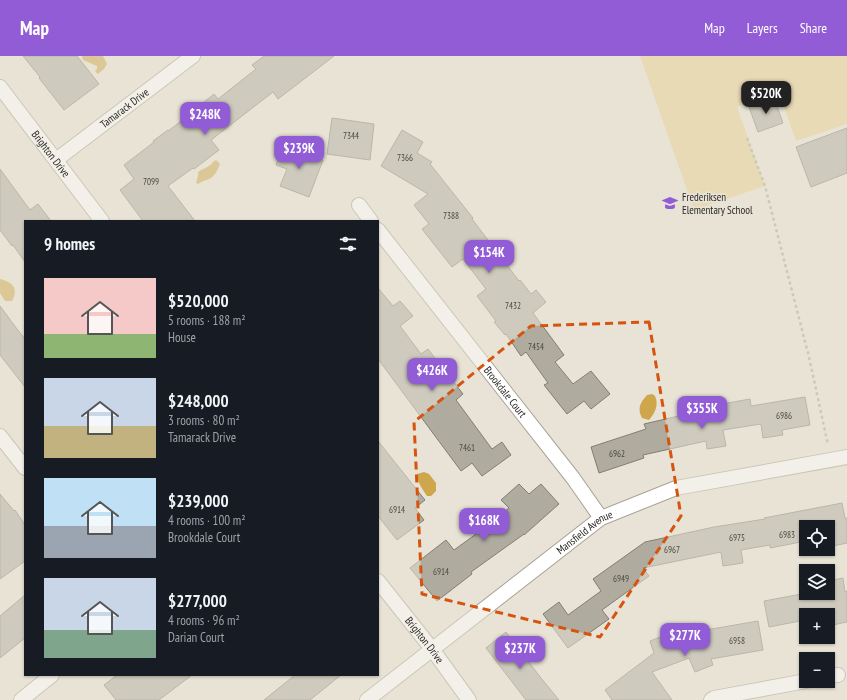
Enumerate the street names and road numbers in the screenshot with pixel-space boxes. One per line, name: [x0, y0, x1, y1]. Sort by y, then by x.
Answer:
street label: Tamarack Drive: [97, 85, 152, 131]
street label: Brighton Drive: [29, 128, 73, 180]
street label: Brookdale Court: [481, 364, 530, 420]
street label: Mansfield Avenue: [553, 507, 615, 557]
street label: Brighton Drive: [402, 614, 447, 666]

